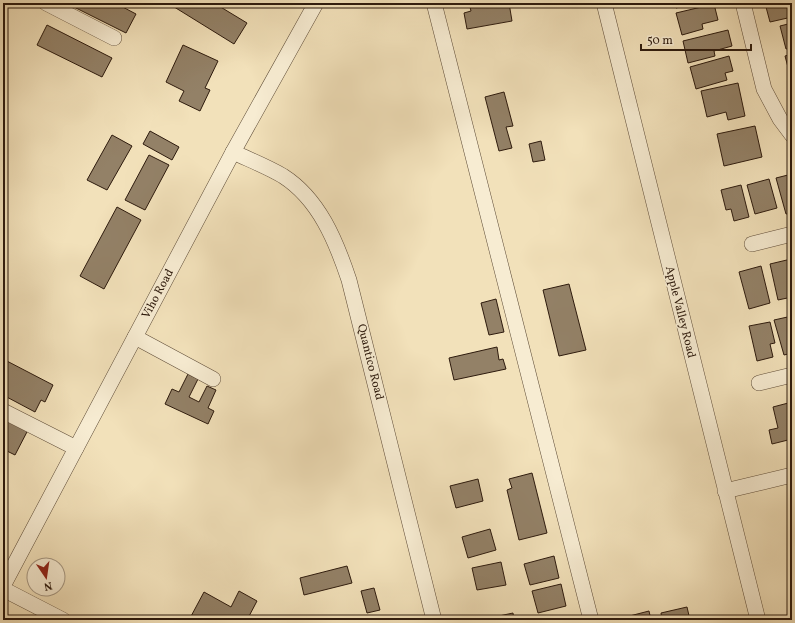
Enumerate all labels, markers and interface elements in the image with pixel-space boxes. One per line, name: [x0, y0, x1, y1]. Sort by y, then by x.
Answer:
scale bar: [641, 26, 751, 52]
text: 50 m: [647, 33, 673, 49]
street label: Apple Valley Road: [661, 264, 699, 360]
street label: Viho Road: [138, 266, 178, 322]
street label: Quantico Road: [353, 322, 387, 402]
north arrow: [26, 557, 66, 597]
text: N: [42, 577, 53, 593]

